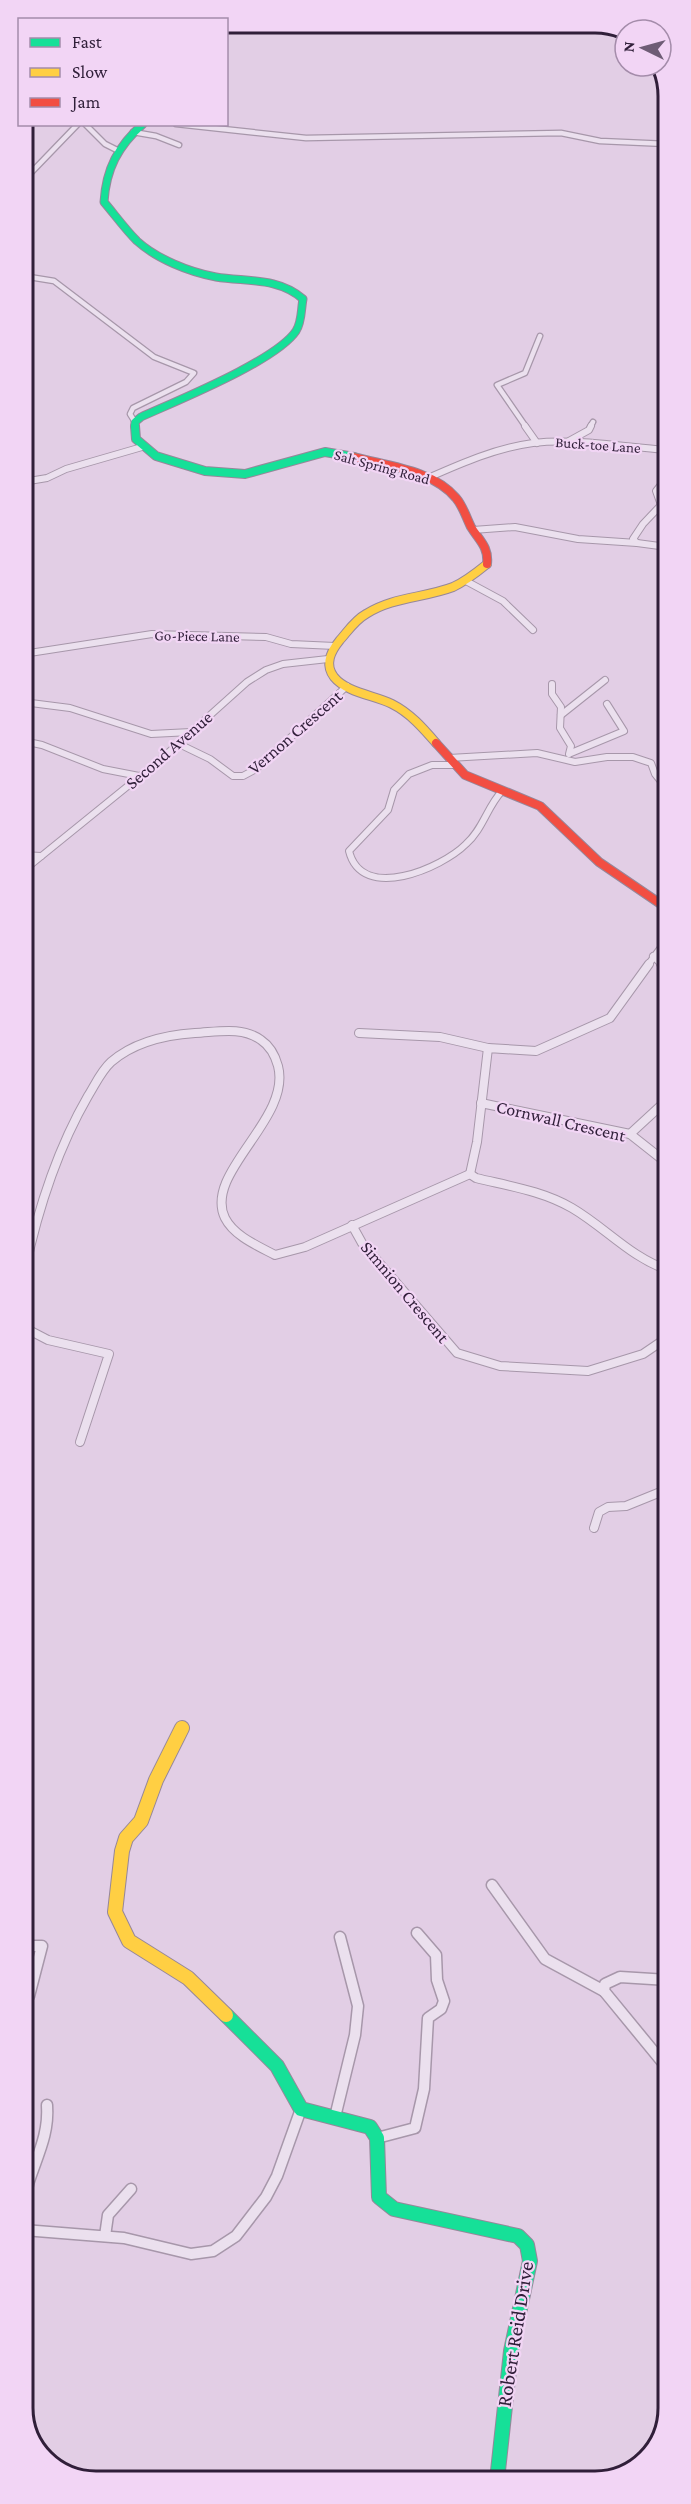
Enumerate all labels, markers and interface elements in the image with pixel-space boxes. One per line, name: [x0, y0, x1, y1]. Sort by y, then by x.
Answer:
legend: [18, 18, 228, 126]
north arrow: [613, 18, 673, 78]
text: Fast: [72, 32, 103, 52]
text: N: [620, 40, 638, 53]
text: Slow: [72, 62, 108, 82]
text: Jam: [70, 92, 101, 112]
street label: Buck-toe Lane: [555, 434, 642, 456]
street label: Salt Spring Road: [332, 447, 432, 488]
street label: Go-Piece Lane: [154, 627, 240, 645]
street label: Vernon Crescent: [244, 685, 347, 778]
street label: Second Avenue: [122, 707, 216, 793]
street label: Cornwall Crescent: [494, 1096, 629, 1146]
street label: Simnion Crescent: [357, 1237, 454, 1348]
street label: Robert Reid Drive: [492, 2260, 538, 2408]

